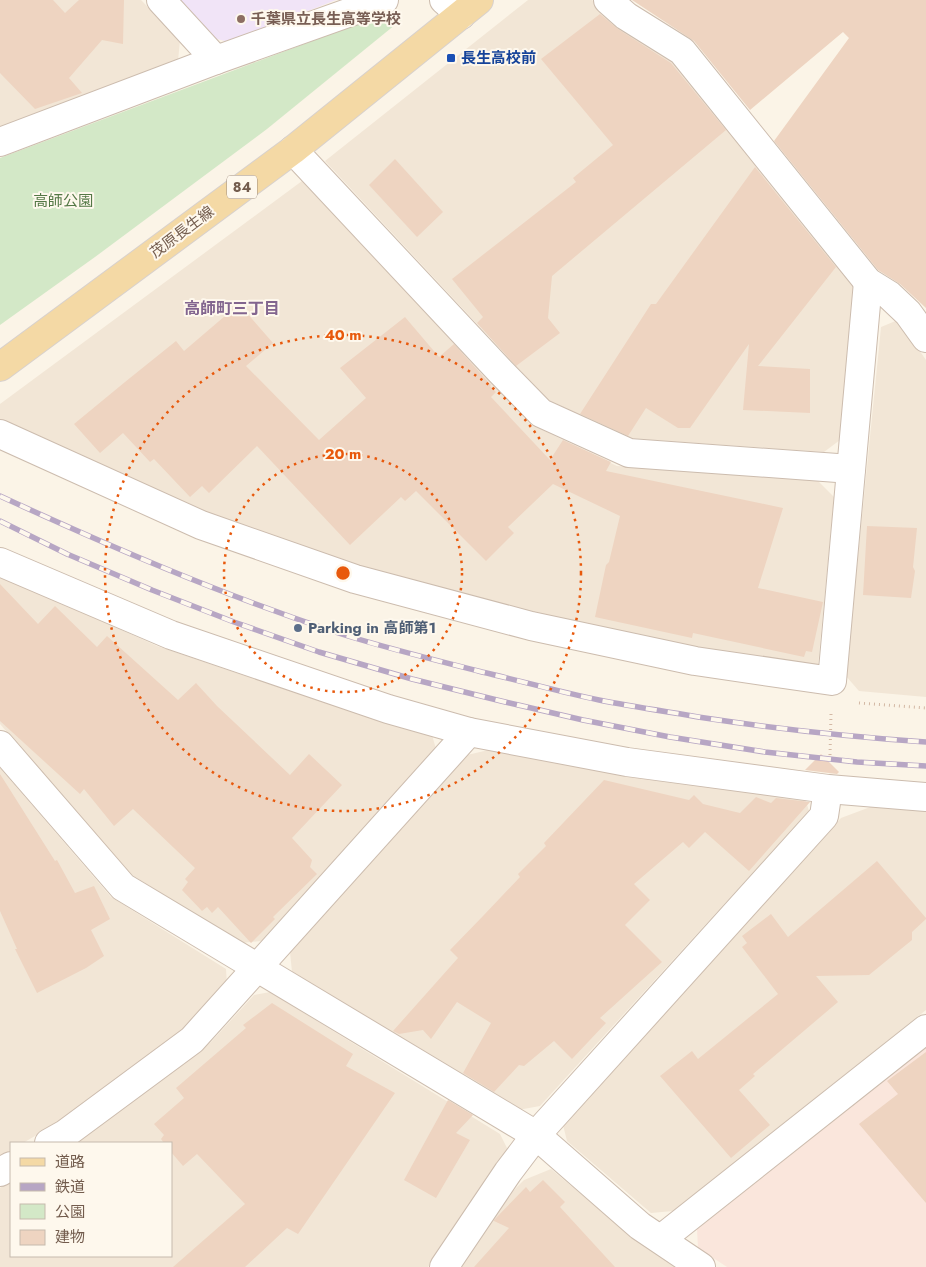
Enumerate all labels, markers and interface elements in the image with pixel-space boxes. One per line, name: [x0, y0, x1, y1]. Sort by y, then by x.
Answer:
place label: 千葉県立長生高等学校: [251, 8, 401, 30]
marker: 千葉県立長生高等学校: [235, 13, 247, 25]
place label: 長生高校前: [461, 47, 536, 69]
marker: 長生高校前: [445, 52, 457, 64]
road number: 84: [227, 176, 257, 198]
park label: 高師公園: [33, 190, 93, 212]
street label: 茂原長生線: [145, 201, 219, 263]
district label: 高師町三丁目: [184, 297, 280, 320]
text: 40 m: [324, 324, 362, 346]
text: 20 m: [325, 443, 361, 465]
centre of rings: [334, 564, 352, 582]
place label: Parking in 高師第1: [308, 617, 436, 639]
marker: Parking in 高師第1: [292, 622, 304, 634]
legend: [10, 1142, 172, 1257]
text: 道路: [55, 1151, 85, 1173]
text: 鉄道: [55, 1176, 85, 1198]
text: 公園: [55, 1201, 85, 1223]
text: 建物: [55, 1226, 85, 1248]

